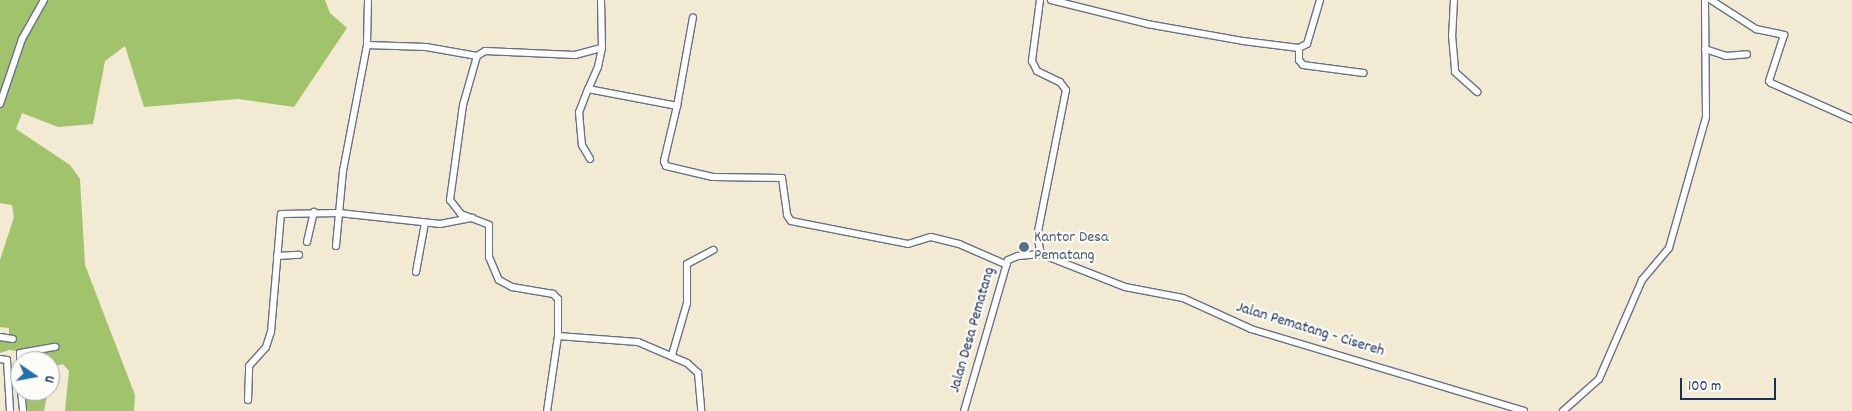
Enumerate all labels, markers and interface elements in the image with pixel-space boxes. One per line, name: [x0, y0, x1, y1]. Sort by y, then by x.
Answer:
place label: Kantor Desa Pematang: [1034, 228, 1108, 266]
marker: Kantor Desa Pematang: [1018, 241, 1030, 253]
street label: Jalan Desa Pematang: [946, 265, 1000, 395]
street label: Jalan Pematang - Cisereh: [1234, 298, 1386, 362]
north arrow: [10, 351, 60, 401]
scale bar: [1682, 368, 1778, 400]
text: U: [38, 374, 59, 384]
text: 100 m: [1688, 376, 1721, 398]

